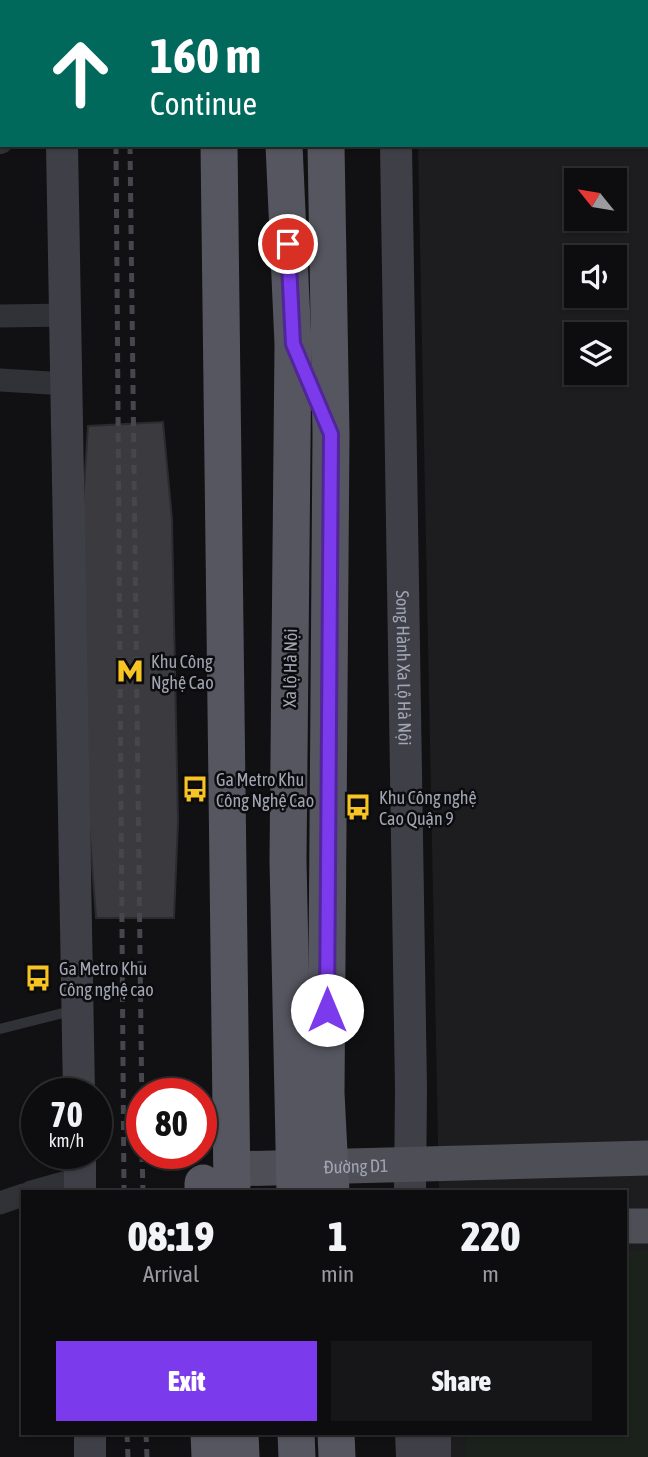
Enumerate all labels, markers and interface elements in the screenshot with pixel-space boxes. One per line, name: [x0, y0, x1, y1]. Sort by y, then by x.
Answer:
text: 160 m: [150, 27, 261, 83]
icon: ahead: [35, 28, 126, 119]
text: Continue: [150, 85, 257, 122]
north arrow: [564, 168, 626, 231]
map controls: [564, 168, 627, 385]
pin: [258, 214, 318, 274]
icon: arrive: [269, 225, 307, 263]
button: sound: [564, 245, 627, 308]
button: layers: [564, 322, 627, 385]
street label: Song Hành Xa Lộ Hà Nội: [393, 590, 416, 746]
street label: Xa lộ Hà Nội: [279, 628, 301, 708]
place label: Khu Công Nghệ Cao: [151, 651, 214, 693]
metro station icon: Khu Công Nghệ Cao: [115, 656, 145, 686]
place label: Ga Metro Khu Công Nghệ Cao: [216, 769, 314, 811]
bus stop icon: Ga Metro Khu Công Nghệ Cao: [180, 774, 210, 804]
place label: Khu Công nghệ Cao Quận 9: [379, 787, 477, 829]
bus stop icon: Khu Công nghệ Cao Quận 9: [343, 792, 373, 822]
place label: Ga Metro Khu Công nghệ cao: [59, 958, 154, 1000]
bus stop icon: Ga Metro Khu Công nghệ cao: [23, 963, 53, 993]
position arrow: [290, 973, 364, 1047]
speed limit sign: 80: [126, 1078, 217, 1169]
text: 70: [50, 1094, 83, 1134]
text: km/h: [49, 1130, 84, 1151]
street label: Đường D1: [323, 1154, 389, 1177]
text: 08:19: [128, 1212, 214, 1260]
text: 1: [328, 1212, 347, 1260]
text: 220: [461, 1212, 520, 1260]
text: Arrival: [143, 1261, 199, 1287]
text: min: [321, 1261, 354, 1287]
text: m: [482, 1261, 499, 1287]
button: Exit: [56, 1341, 317, 1421]
button: Share: [331, 1341, 592, 1421]

